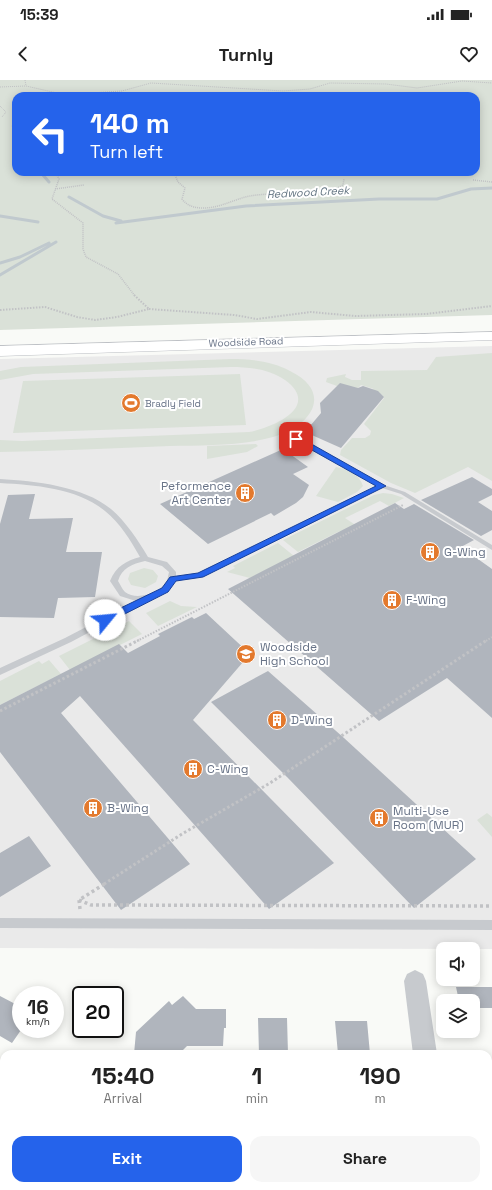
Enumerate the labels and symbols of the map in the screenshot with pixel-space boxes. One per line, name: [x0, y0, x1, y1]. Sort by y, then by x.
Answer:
water label: Redwood Creek: [266, 183, 351, 201]
street label: Woodside Road: [208, 334, 284, 350]
sports icon: Bradly Field: [120, 392, 142, 414]
place label: Bradly Field: [145, 397, 201, 410]
pin: [279, 422, 313, 456]
place label: Peformence Art Center: [161, 478, 231, 508]
building icon: Peformence Art Center: [234, 482, 256, 504]
building icon: G-Wing: [419, 541, 441, 563]
place label: G-Wing: [444, 544, 486, 560]
building icon: F-Wing: [381, 589, 403, 611]
place label: F-Wing: [406, 592, 446, 608]
position arrow: [84, 599, 126, 641]
place label: Woodside High School: [260, 639, 329, 669]
school or university icon: Woodside High School: [235, 643, 257, 665]
building icon: D-Wing: [266, 709, 288, 731]
place label: D-Wing: [291, 712, 333, 728]
building icon: C-Wing: [182, 758, 204, 780]
place label: C-Wing: [207, 761, 248, 777]
building icon: B-Wing: [82, 797, 104, 819]
place label: B-Wing: [107, 800, 149, 816]
place label: Multi-Use Room (MUR): [393, 803, 464, 833]
building icon: Multi-Use Room (MUR): [368, 807, 390, 829]
speed limit sign: 20: [72, 986, 124, 1038]

